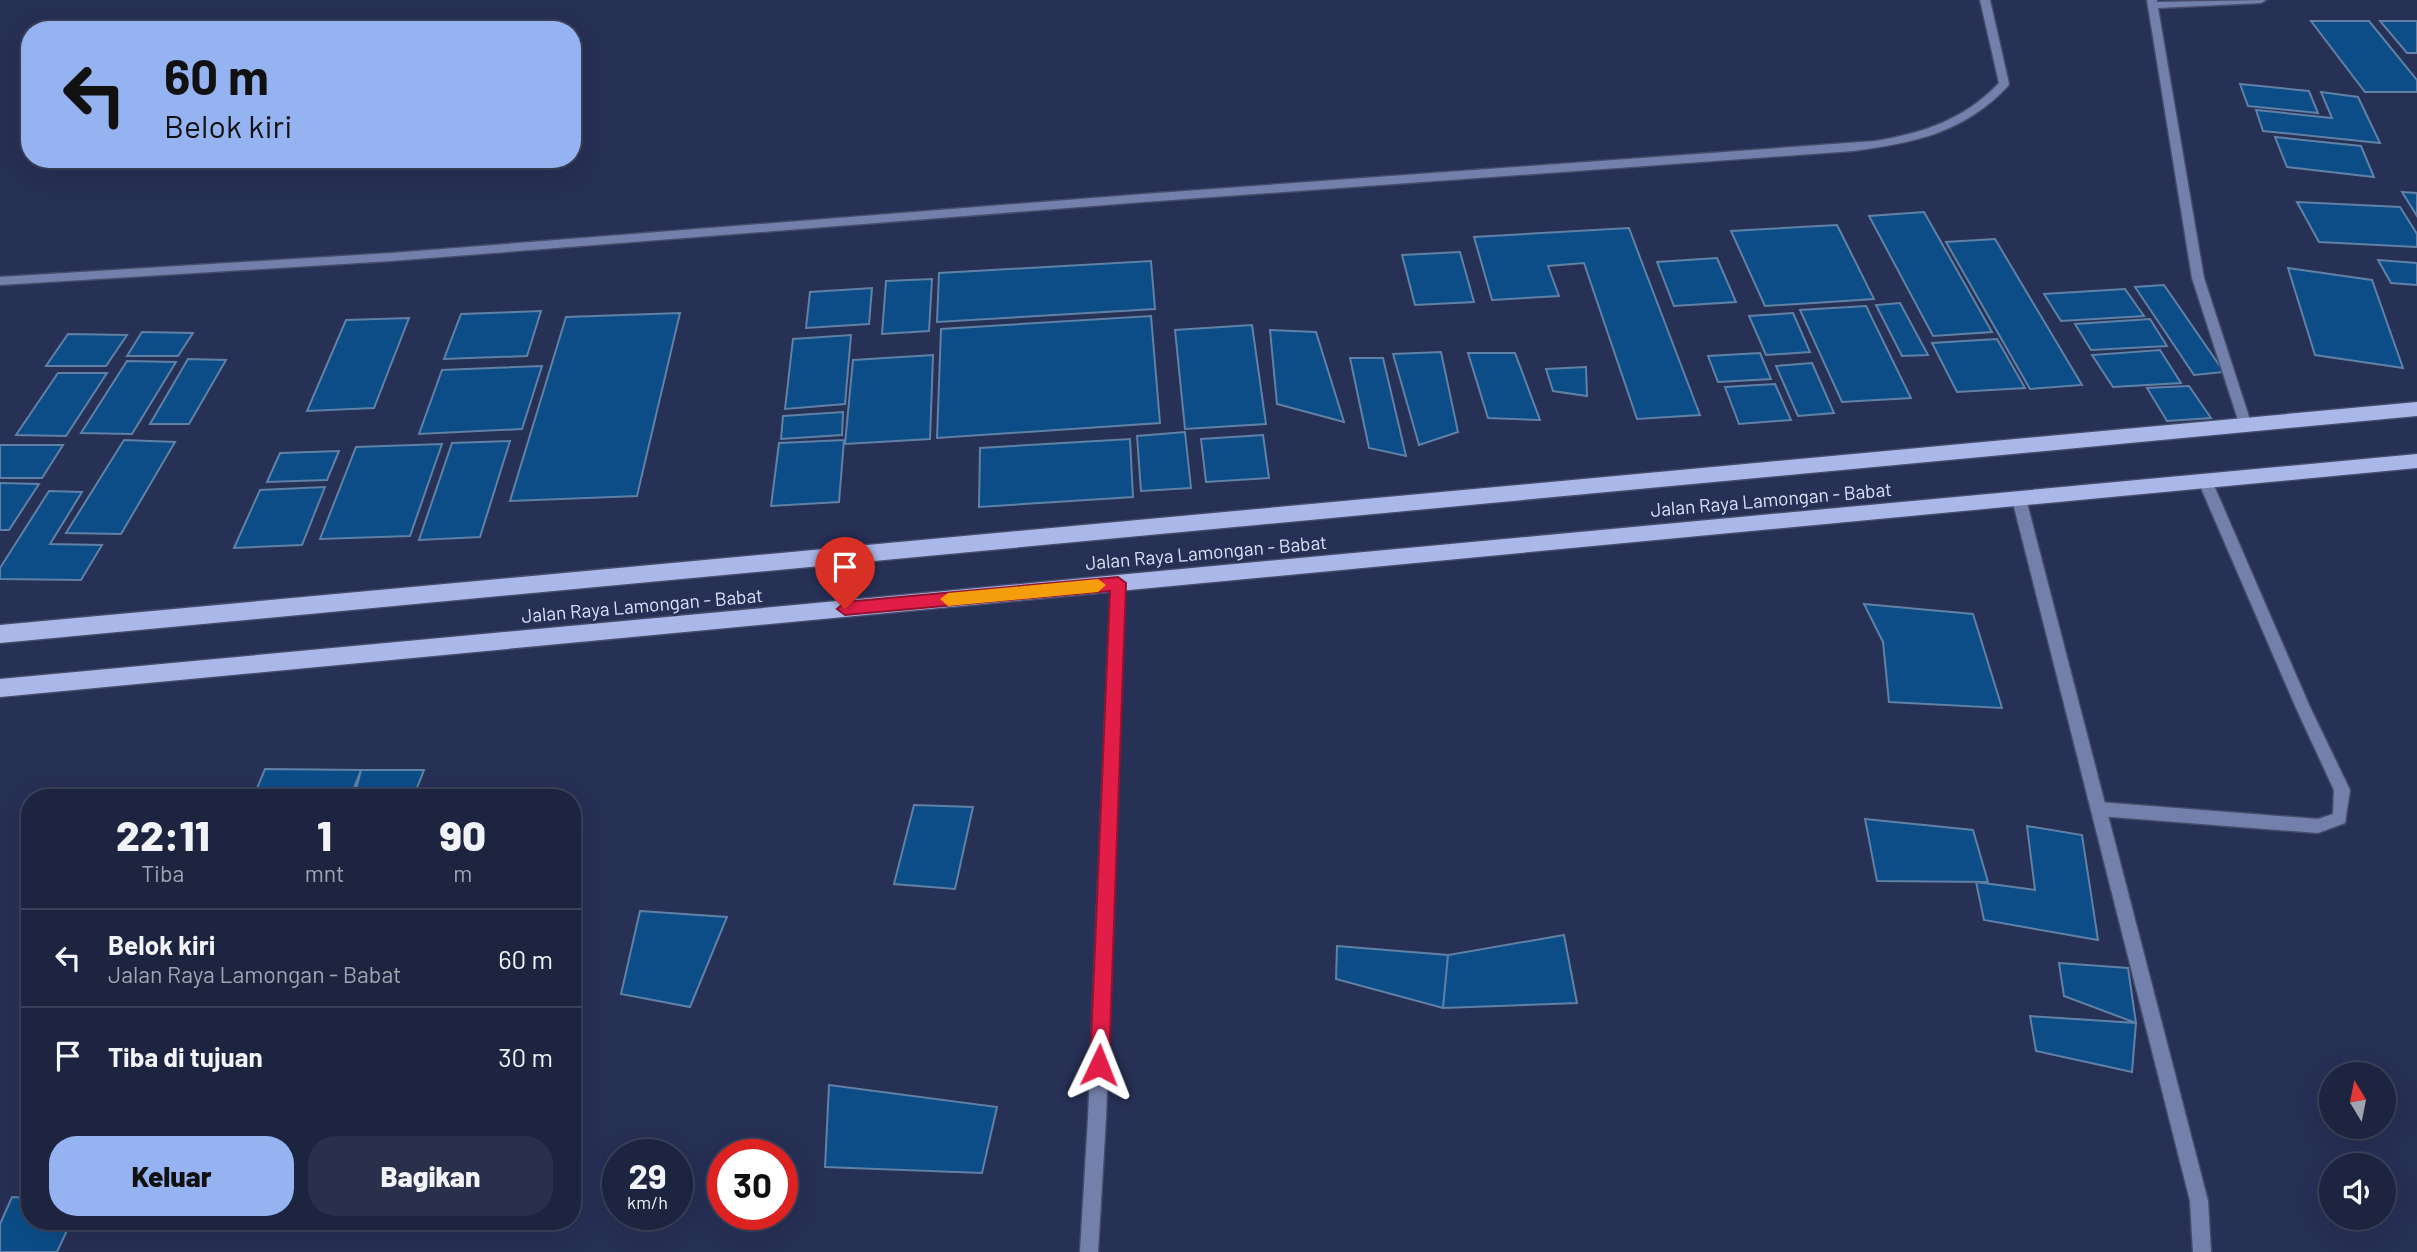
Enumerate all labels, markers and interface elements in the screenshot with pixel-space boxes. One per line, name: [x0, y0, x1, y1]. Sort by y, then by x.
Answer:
text: 60 m: [164, 46, 269, 105]
icon: left: [49, 49, 140, 140]
text: Belok kiri: [164, 106, 292, 144]
street label: Jalan Raya Lamongan - Babat: [1649, 477, 1893, 521]
street label: Jalan Raya Lamongan - Babat: [1084, 530, 1328, 574]
pin: [815, 537, 875, 609]
icon: arrive: [826, 548, 864, 586]
street label: Jalan Raya Lamongan - Babat: [520, 583, 764, 627]
text: 22:11: [116, 809, 210, 859]
text: 1: [317, 809, 332, 859]
text: 90: [440, 809, 486, 859]
text: Tiba: [141, 859, 184, 887]
text: mnt: [305, 859, 344, 887]
text: m: [453, 859, 472, 887]
text: Belok kiri: [108, 929, 215, 960]
icon: left: [49, 939, 87, 977]
text: 60 m: [498, 943, 553, 974]
text: Jalan Raya Lamongan - Babat: [108, 960, 401, 988]
position arrow: [1062, 1028, 1136, 1102]
icon: arrive: [49, 1037, 87, 1075]
text: Tiba di tujuan: [108, 1041, 263, 1072]
text: 30 m: [498, 1041, 553, 1072]
north arrow: [2319, 1062, 2396, 1139]
map controls: [2319, 1062, 2396, 1230]
button: Keluar: [49, 1136, 294, 1216]
button: Bagikan: [308, 1136, 553, 1216]
speed limit sign: 30: [707, 1139, 798, 1230]
button: sound: [2319, 1153, 2396, 1230]
text: 29: [628, 1154, 667, 1196]
text: km/h: [627, 1191, 668, 1213]

